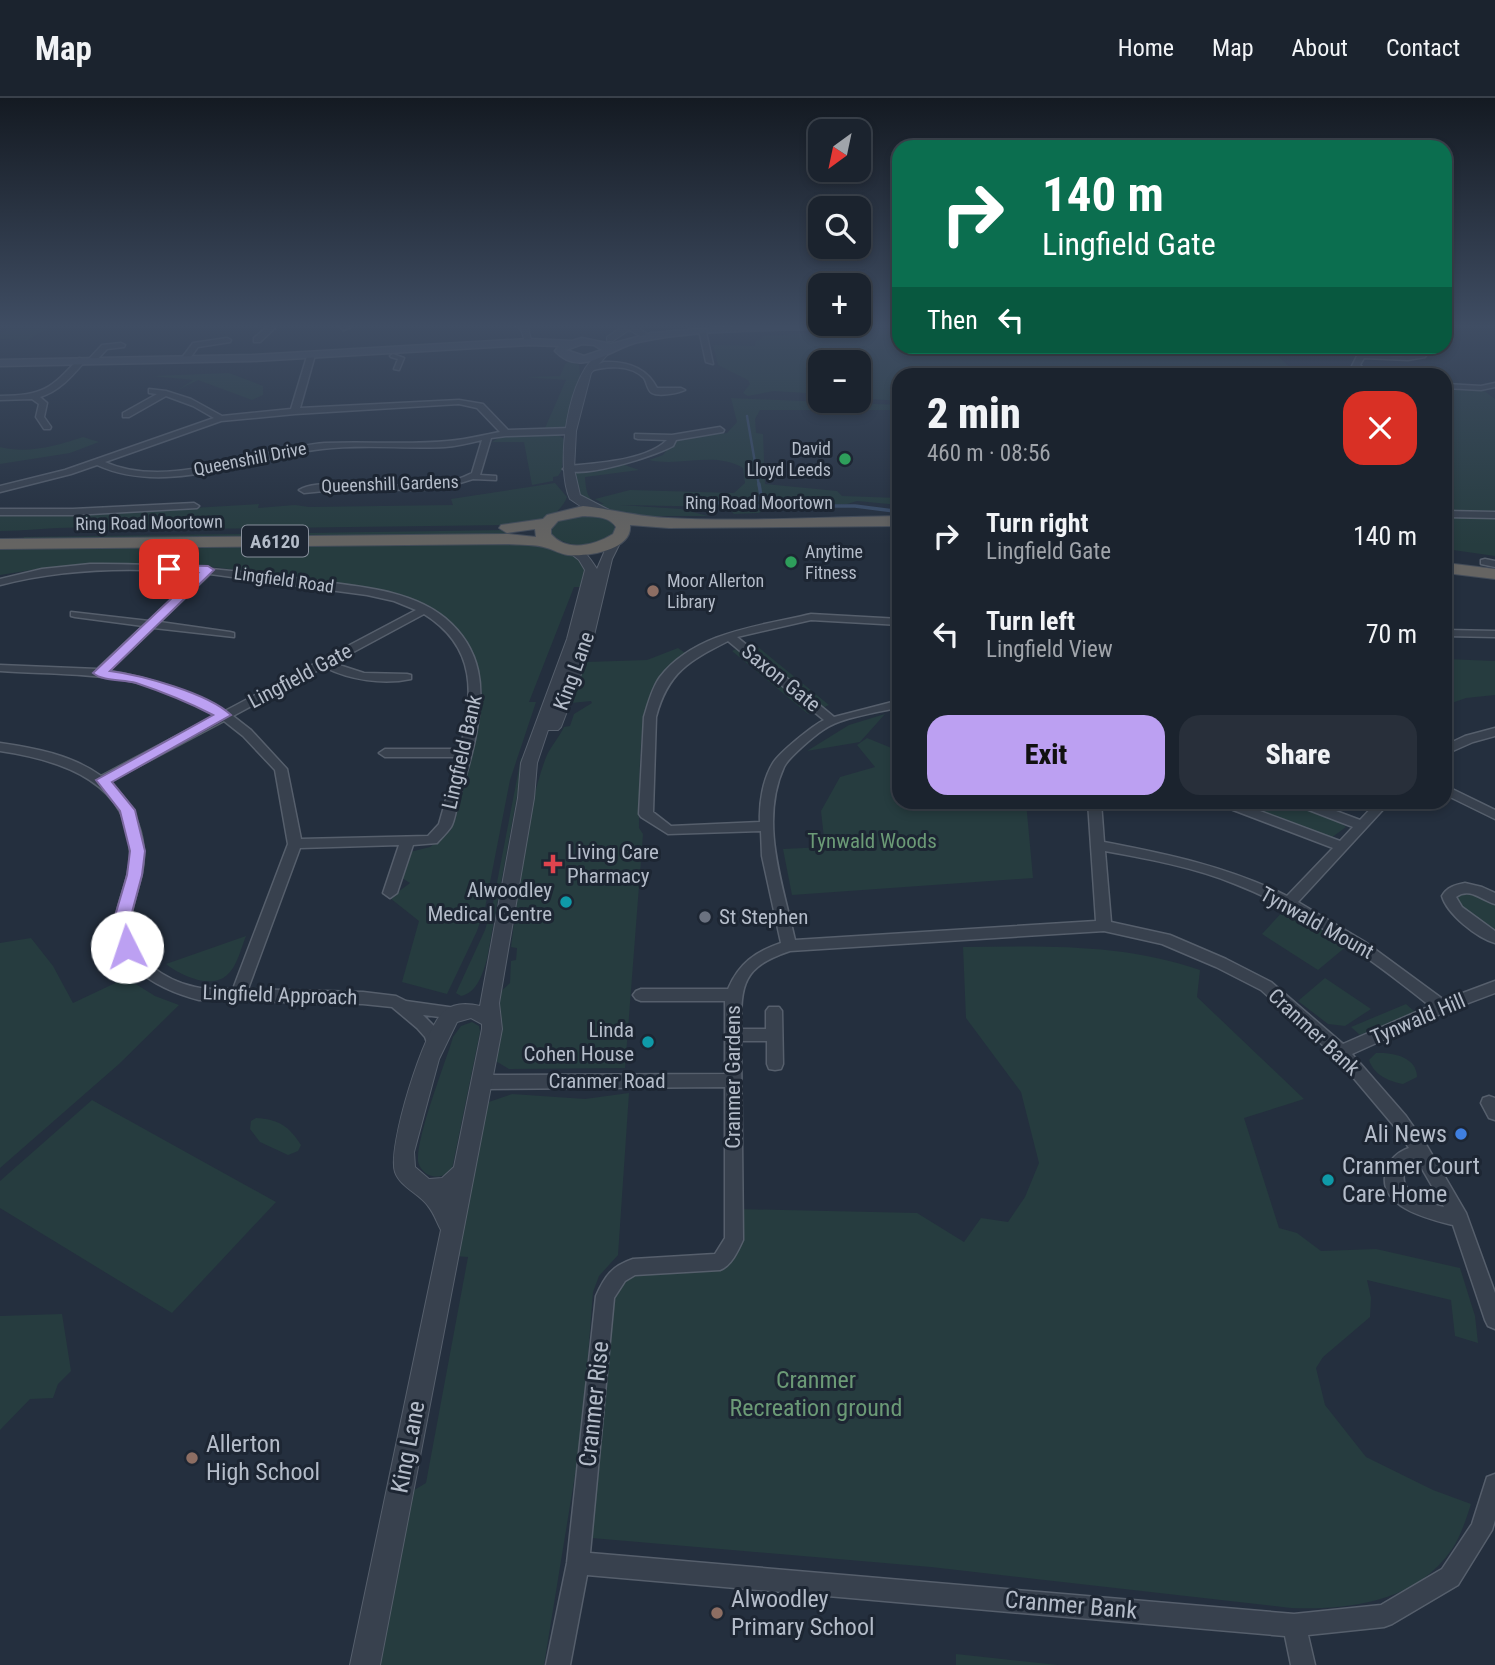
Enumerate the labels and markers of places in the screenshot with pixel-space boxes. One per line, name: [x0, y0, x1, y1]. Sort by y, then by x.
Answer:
place label: David Lloyd Leeds: [746, 438, 831, 480]
marker: David Lloyd Leeds: [837, 451, 853, 467]
pin: [139, 539, 199, 599]
place label: Anytime Fitness: [805, 541, 863, 583]
marker: Anytime Fitness: [783, 554, 799, 570]
place label: Moor Allerton Library: [667, 570, 764, 612]
marker: Moor Allerton Library: [645, 583, 661, 599]
place label: Living Care Pharmacy: [567, 840, 659, 888]
marker: Living Care Pharmacy: [545, 856, 561, 872]
place label: Alwoodley Medical Centre: [427, 878, 552, 926]
marker: Alwoodley Medical Centre: [558, 894, 574, 910]
place label: St Stephen: [719, 905, 808, 929]
marker: St Stephen: [697, 909, 713, 925]
place label: Linda Cohen House: [523, 1018, 634, 1066]
marker: Linda Cohen House: [640, 1034, 656, 1050]
place label: Ali News: [1364, 1120, 1447, 1148]
marker: Ali News: [1453, 1126, 1469, 1142]
place label: Cranmer Court Care Home: [1342, 1152, 1480, 1208]
marker: Cranmer Court Care Home: [1320, 1172, 1336, 1188]
place label: Allerton High School: [206, 1430, 320, 1486]
marker: Allerton High School: [184, 1450, 200, 1466]
place label: Alwoodley Primary School: [731, 1585, 874, 1641]
marker: Alwoodley Primary School: [709, 1605, 725, 1621]

